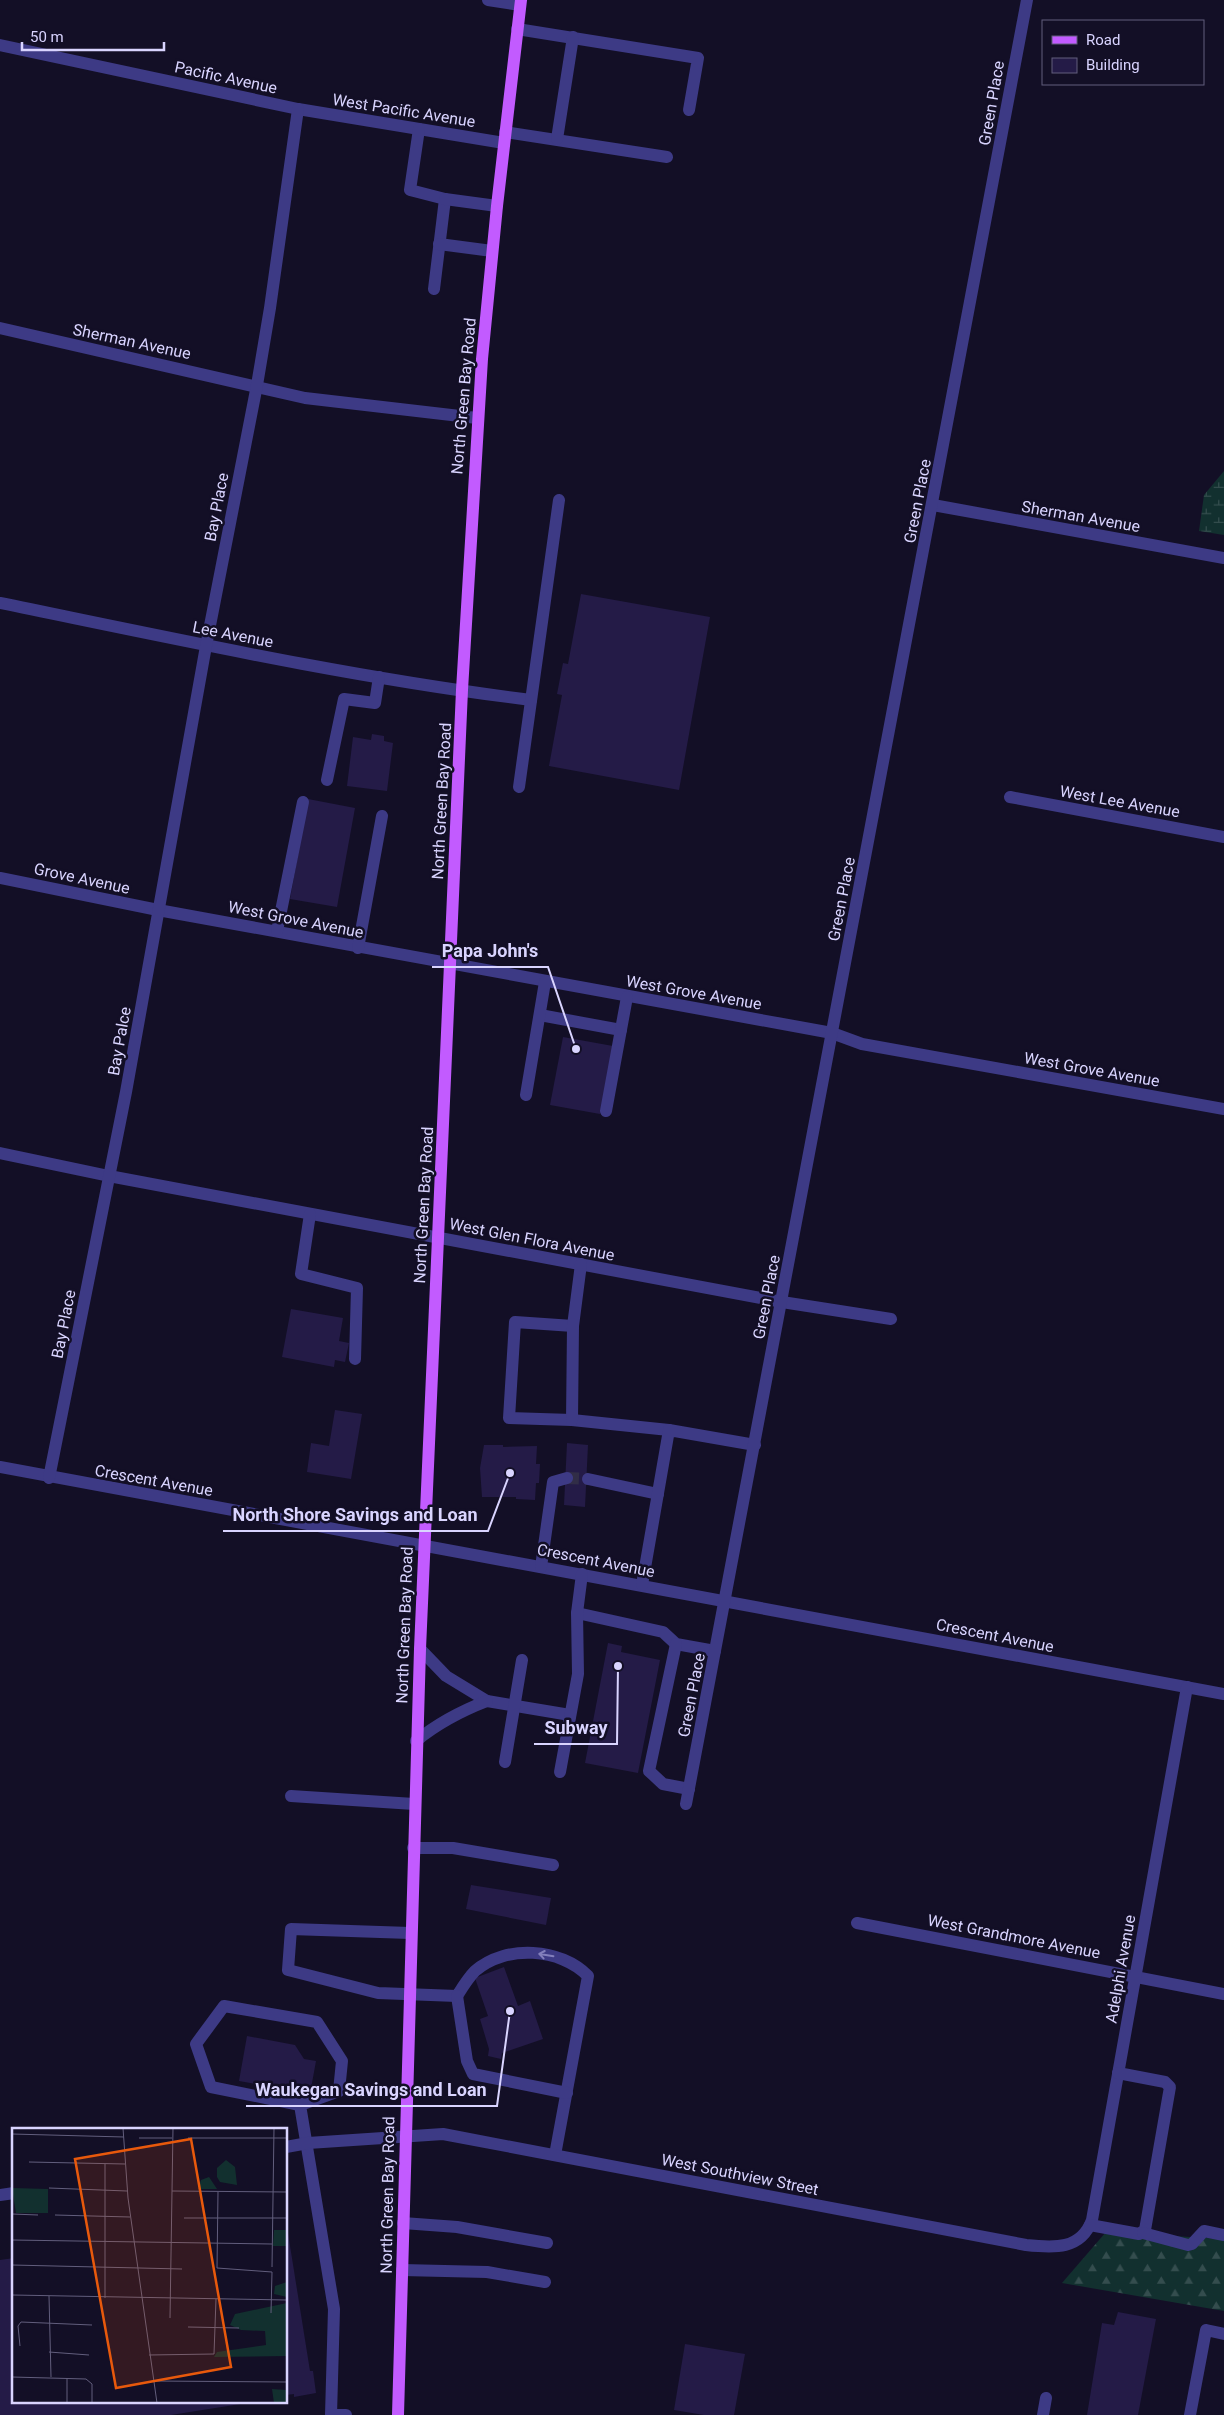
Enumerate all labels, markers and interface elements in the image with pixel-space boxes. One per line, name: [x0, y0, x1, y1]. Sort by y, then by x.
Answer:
scale bar: [22, 20, 165, 52]
legend: [1042, 20, 1204, 85]
text: 50 m: [30, 28, 64, 46]
text: Road: [1086, 31, 1120, 49]
text: Building: [1086, 56, 1140, 74]
street label: Pacific Avenue: [173, 57, 279, 98]
street label: Green Place: [975, 59, 1008, 147]
street label: West Pacific Avenue: [331, 90, 477, 131]
street label: North Green Bay Road: [447, 317, 480, 475]
street label: Sherman Avenue: [71, 320, 193, 363]
street label: Green Place: [900, 457, 935, 545]
street label: Bay Place: [201, 471, 232, 543]
street label: Sherman Avenue: [1020, 497, 1142, 536]
street label: Lee Avenue: [191, 617, 275, 652]
street label: North Green Bay Road: [428, 722, 455, 880]
street label: West Lee Avenue: [1058, 782, 1182, 821]
street label: Green Place: [824, 855, 859, 943]
street label: Grove Avenue: [32, 859, 132, 898]
street label: West Grove Avenue: [227, 897, 365, 942]
callout: Papa John's: [432, 934, 548, 967]
text: Papa John's: [442, 940, 538, 961]
street label: West Grove Avenue: [625, 971, 763, 1014]
street label: Bay Palce: [104, 1005, 135, 1077]
street label: West Grove Avenue: [1023, 1048, 1161, 1091]
street label: North Green Bay Road: [410, 1126, 437, 1284]
street label: West Glen Flora Avenue: [448, 1214, 616, 1265]
street label: Green Place: [749, 1253, 784, 1341]
street label: Bay Place: [48, 1288, 79, 1360]
street label: Crescent Avenue: [93, 1461, 214, 1500]
callout: North Shore Savings and Loan: [223, 1498, 488, 1531]
text: North Shore Savings and Loan: [233, 1504, 478, 1525]
street label: Crescent Avenue: [535, 1540, 656, 1581]
street label: North Green Bay Road: [392, 1546, 417, 1704]
street label: Crescent Avenue: [934, 1615, 1055, 1656]
street label: Green Place: [674, 1651, 709, 1739]
callout: Subway: [534, 1711, 617, 1744]
text: Subway: [544, 1717, 608, 1738]
street label: West Grandmore Avenue: [926, 1910, 1102, 1963]
street label: Adelphi Avenue: [1102, 1913, 1139, 2025]
one-way arrow: [538, 1950, 554, 1960]
callout: Waukegan Savings and Loan: [246, 2073, 497, 2106]
text: Waukegan Savings and Loan: [255, 2079, 487, 2100]
street label: North Green Bay Road: [377, 2116, 398, 2274]
inset map: [12, 2128, 288, 2402]
street label: West Southview Street: [660, 2150, 820, 2199]

